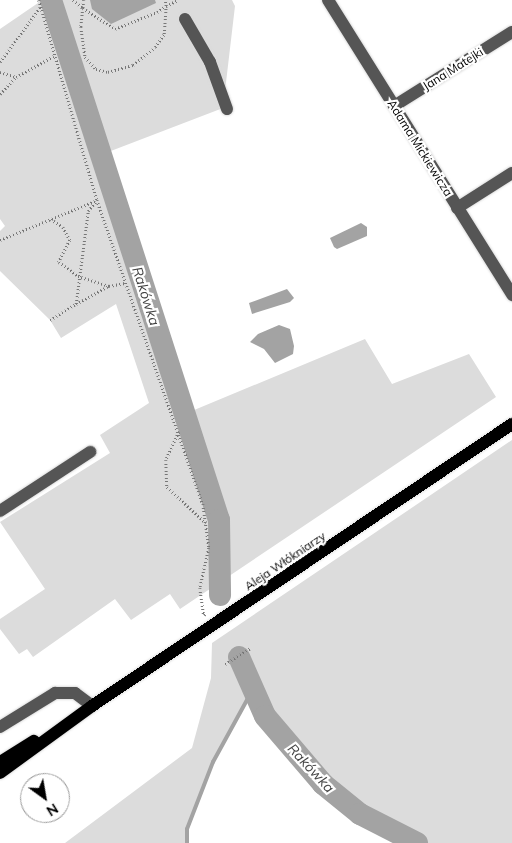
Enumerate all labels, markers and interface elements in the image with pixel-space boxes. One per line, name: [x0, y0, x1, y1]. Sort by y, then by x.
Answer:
street label: Jana Matejki: [420, 45, 486, 93]
street label: Adama Mickiewicza: [384, 97, 456, 199]
water label: Rakówka: [129, 265, 163, 327]
street label: Aleja Włókniarzy: [242, 529, 328, 593]
water label: Rakówka: [284, 740, 338, 796]
north arrow: [20, 773, 70, 823]
text: N: [43, 799, 62, 820]

